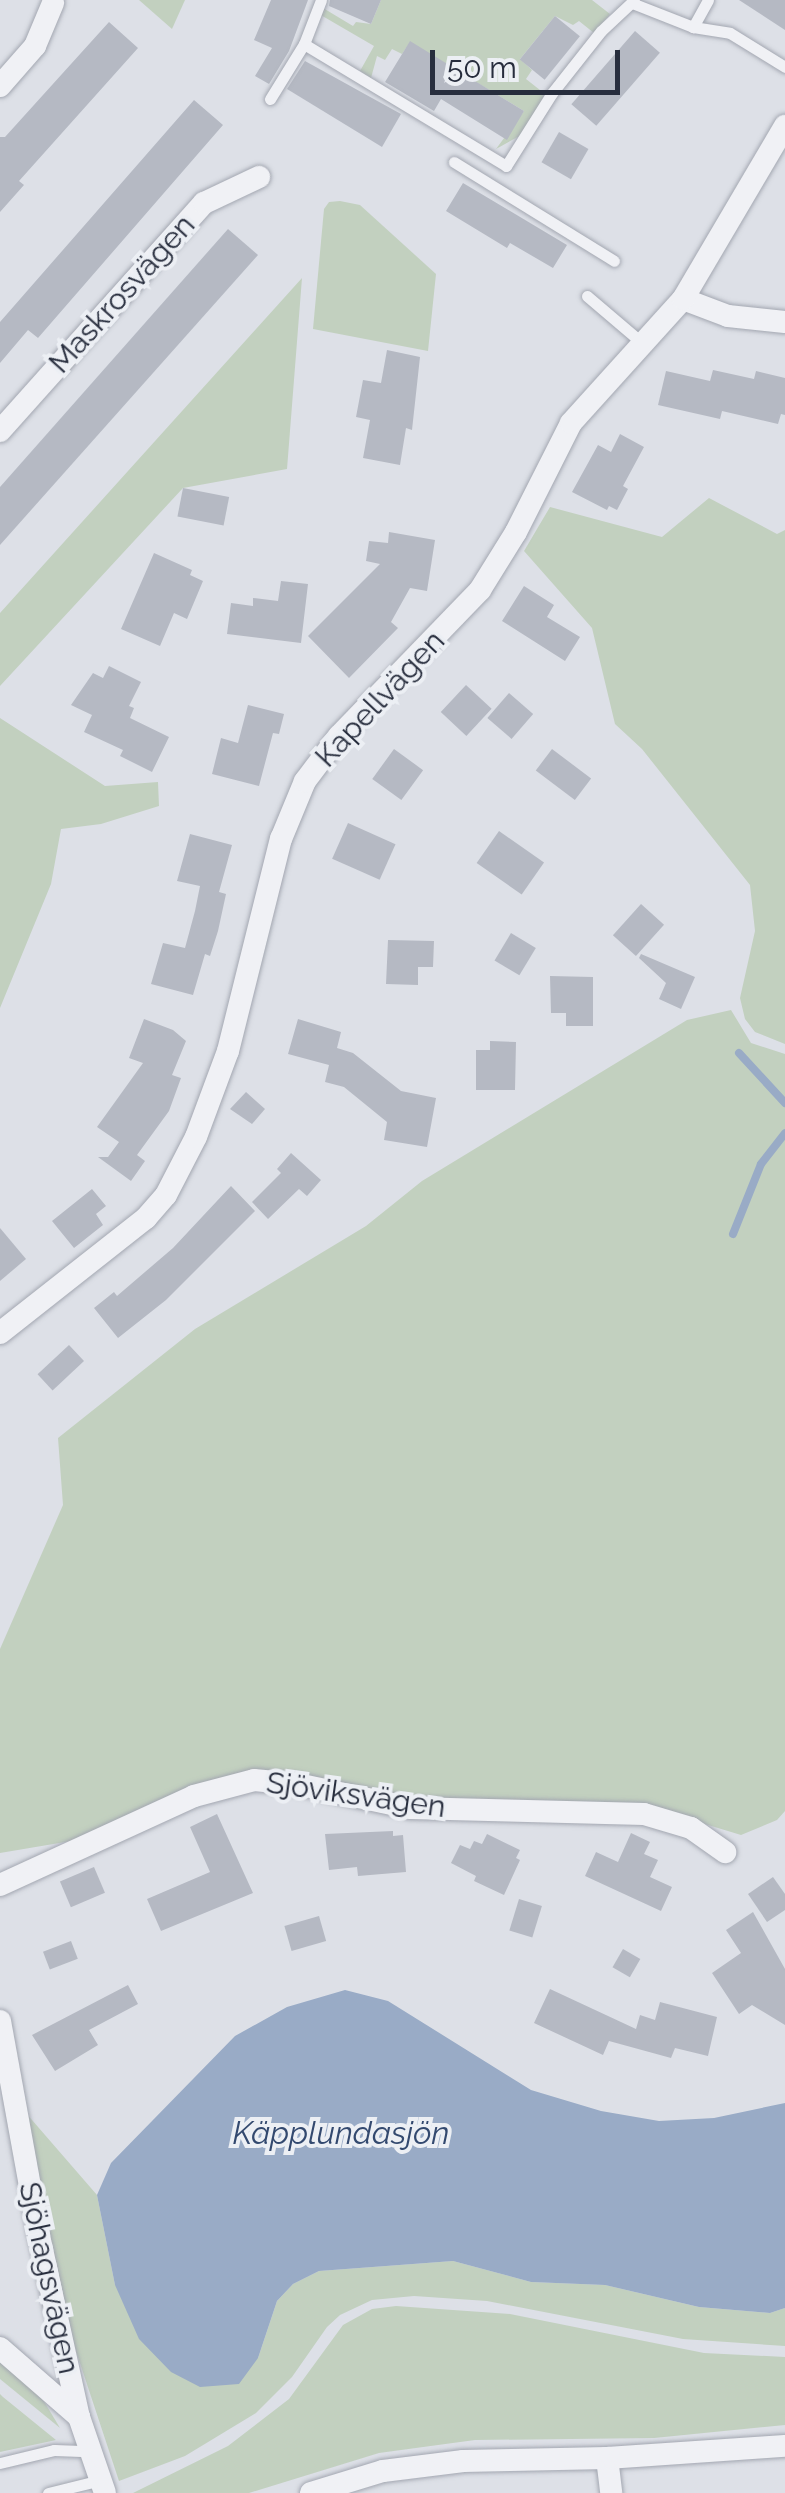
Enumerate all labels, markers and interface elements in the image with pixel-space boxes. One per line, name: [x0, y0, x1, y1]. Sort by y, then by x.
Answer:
scale bar: [435, 30, 625, 92]
text: 50 m: [447, 50, 517, 85]
street label: Maskrosvägen: [42, 207, 202, 381]
street label: Kapellvägen: [308, 623, 452, 775]
street label: Sjöviksvägen: [264, 1765, 448, 1825]
water label: Käpplundasjön: [233, 2114, 449, 2152]
street label: Sjöhagsvägen: [11, 2179, 87, 2377]

